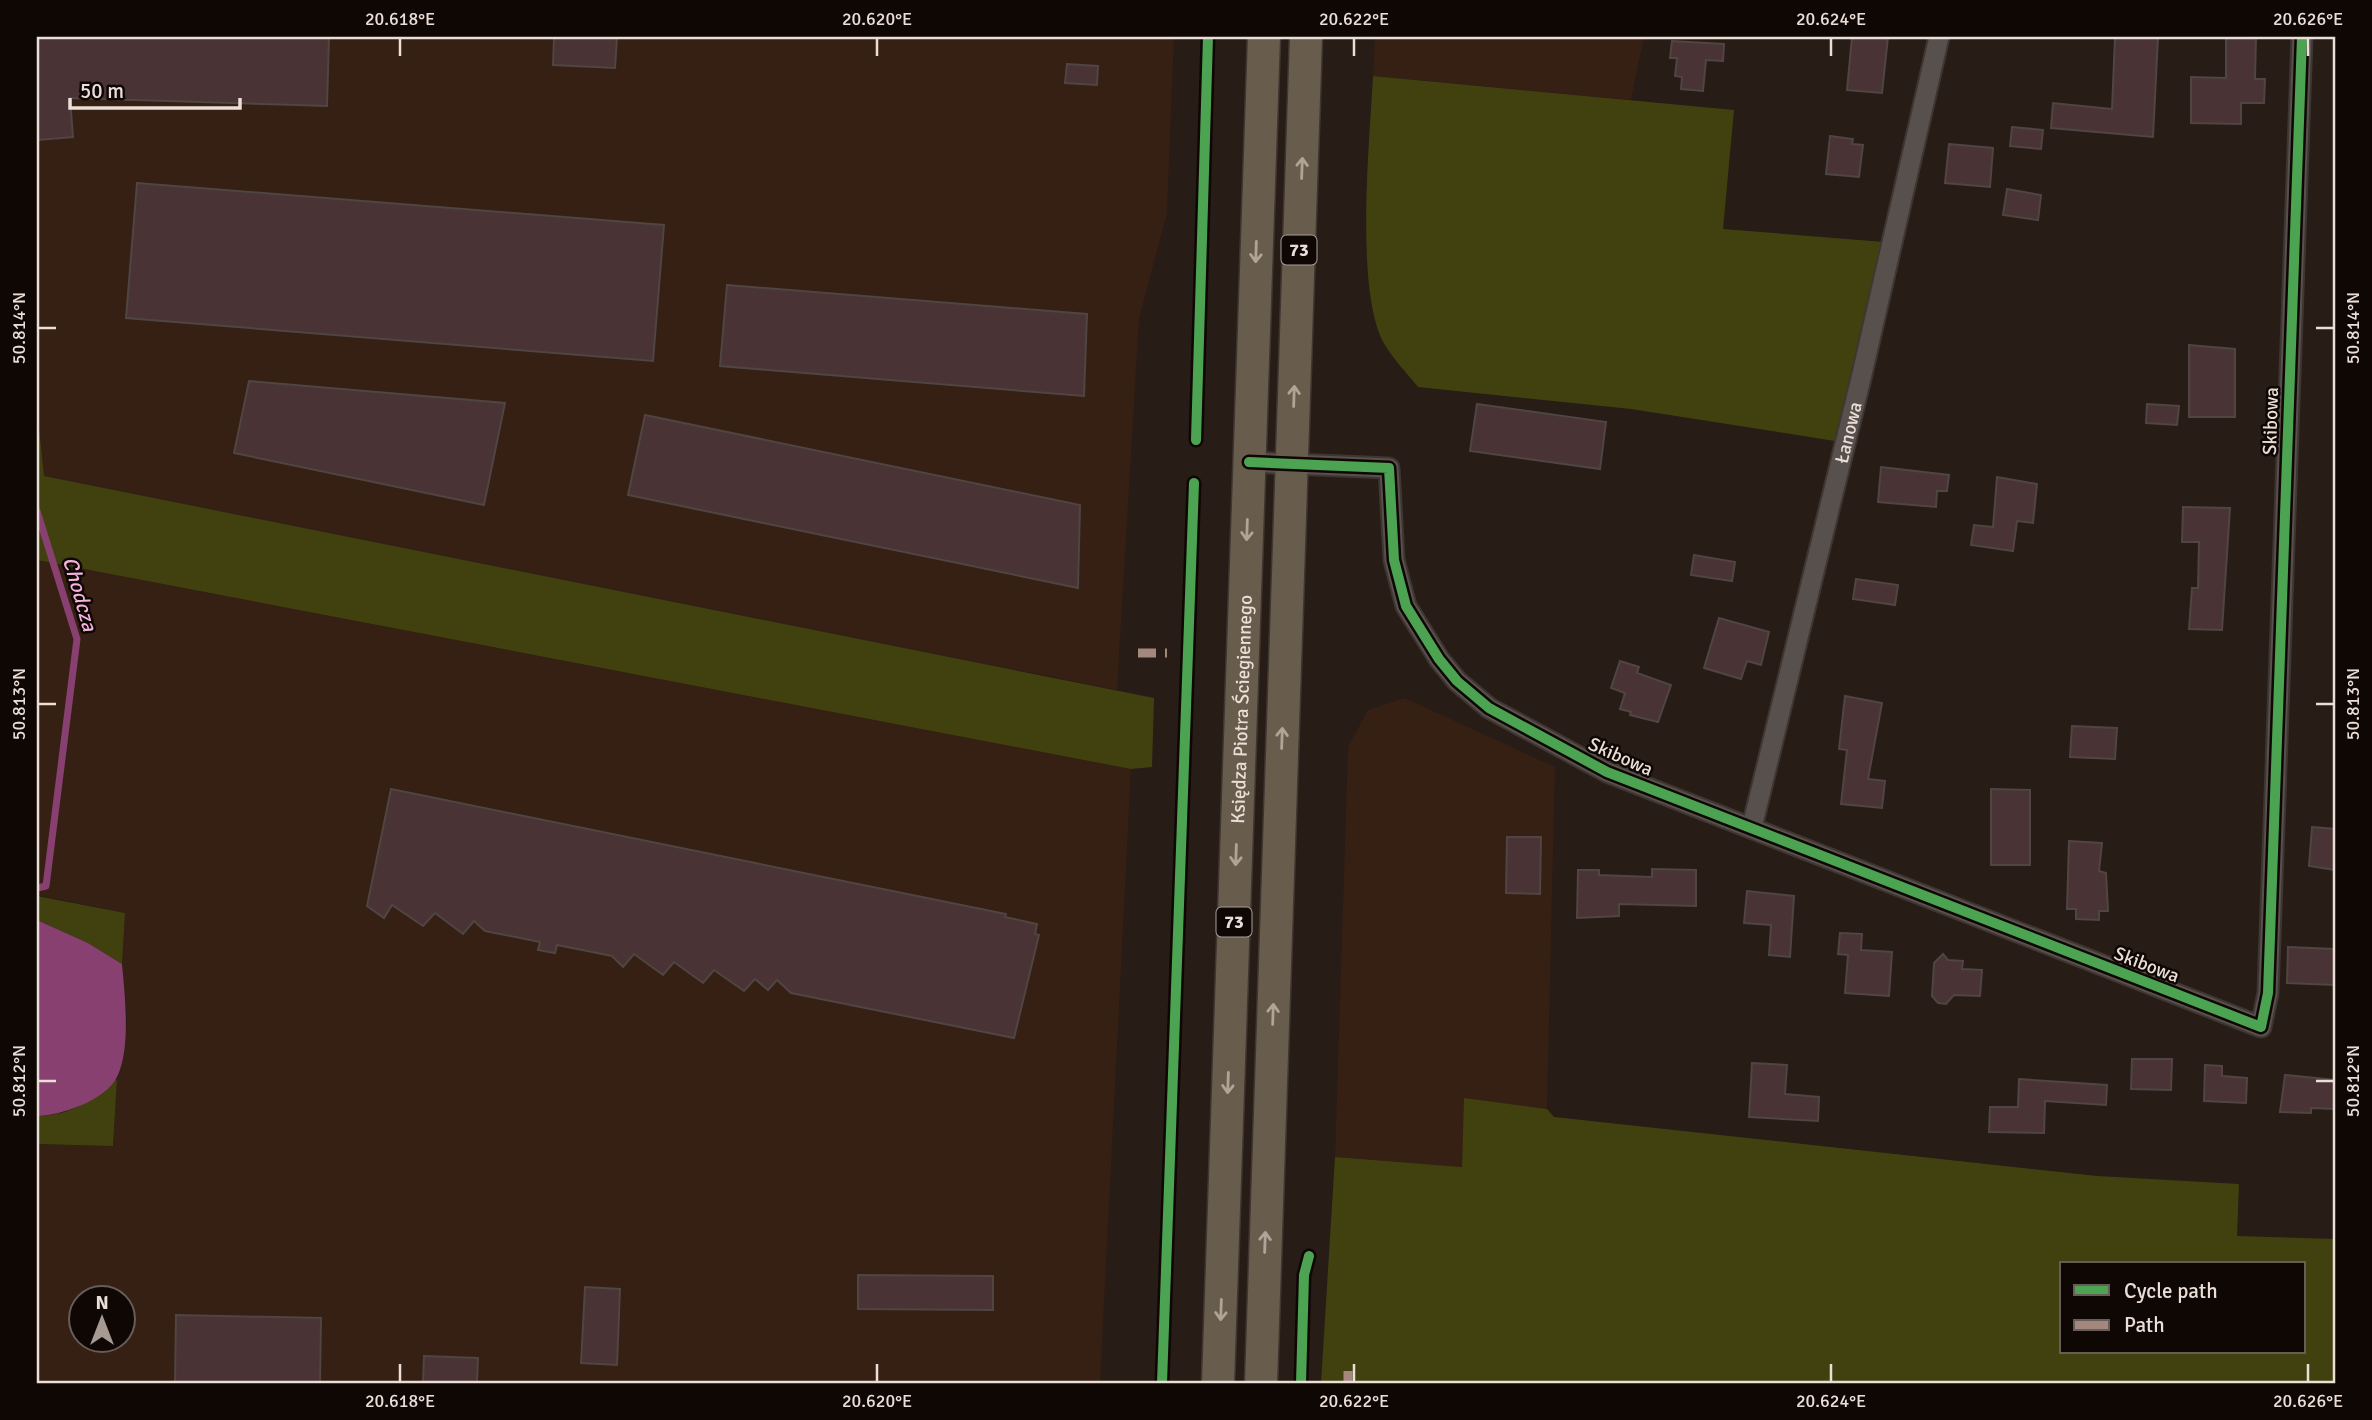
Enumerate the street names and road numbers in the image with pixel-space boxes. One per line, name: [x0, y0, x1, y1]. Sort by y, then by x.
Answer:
road number: 73: [1282, 236, 1316, 264]
street label: Skibowa: [2258, 387, 2284, 455]
street label: Łanowa: [1830, 399, 1868, 466]
street label: Księdza Piotra Ściegiennego: [1226, 594, 1258, 824]
street label: Skibowa: [1585, 732, 1657, 782]
road number: 73: [1216, 908, 1252, 937]
street label: Skibowa: [2111, 942, 2183, 988]

